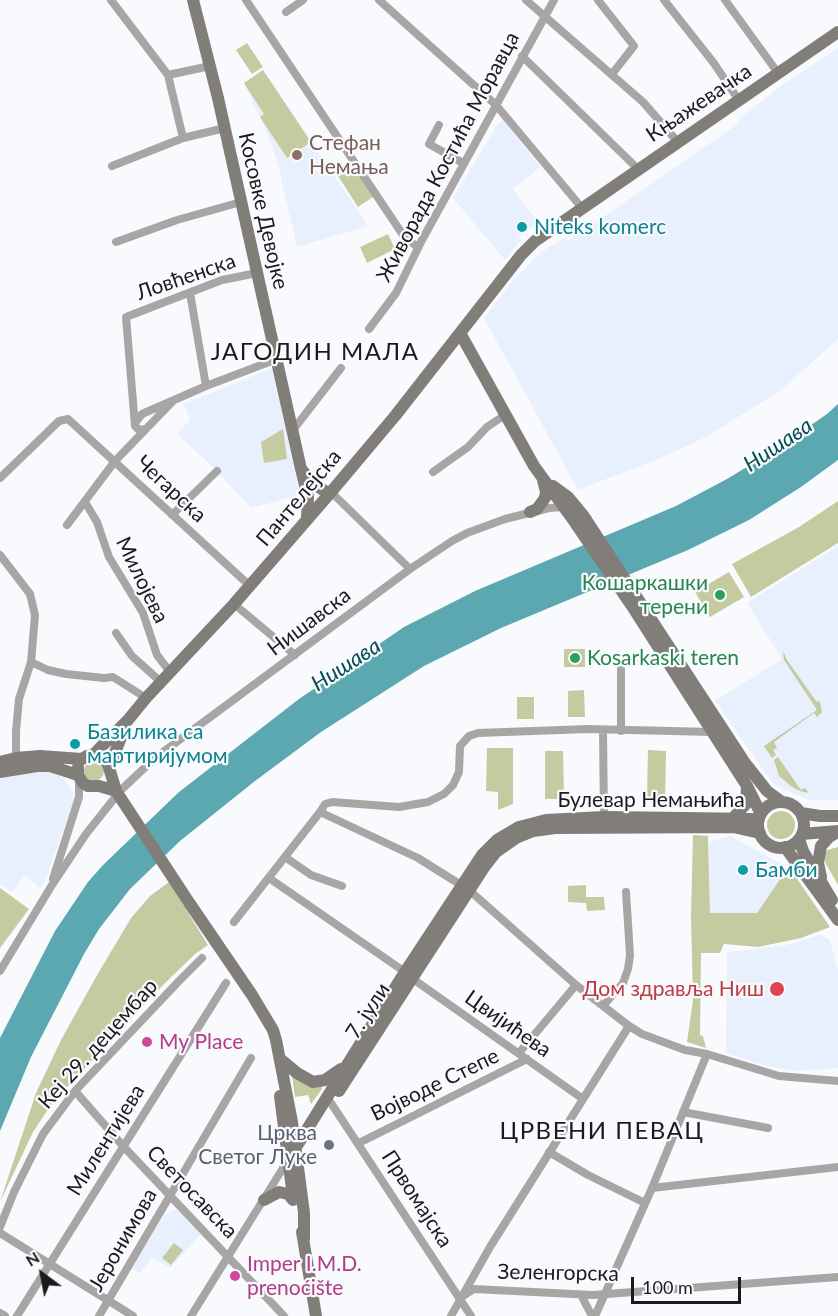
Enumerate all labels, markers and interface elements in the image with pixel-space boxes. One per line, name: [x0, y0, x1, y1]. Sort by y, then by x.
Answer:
street label: Живорада Костића Моравца: [371, 28, 525, 286]
street label: Књажевачка: [642, 59, 756, 147]
street label: Косовке Девојке: [233, 130, 293, 292]
place label: Стефан Немања: [309, 130, 389, 180]
marker: Стефан Немања: [290, 148, 304, 162]
place label: Niteks komerc: [534, 214, 666, 240]
marker: Niteks komerc: [515, 220, 529, 234]
street label: Ловћенска: [133, 248, 239, 306]
district label: ЈАГОДИН МАЛА: [211, 338, 419, 366]
water label: Нишава: [739, 412, 817, 478]
street label: Пантелејска: [251, 445, 347, 551]
street label: Чегарска: [131, 450, 211, 528]
street label: Милојева: [110, 533, 174, 627]
place label: Кошаркашки терени: [582, 570, 708, 620]
street label: Нишавска: [263, 583, 355, 661]
marker: Кошаркашки терени: [713, 588, 727, 602]
water label: Нишава: [306, 633, 386, 697]
place label: Kosarkaski teren: [587, 645, 739, 671]
marker: Kosarkaski teren: [568, 651, 582, 665]
place label: Базилика са мартиријумом: [87, 719, 228, 769]
marker: Базилика са мартиријумом: [68, 737, 82, 751]
street label: Булевар Немањића: [557, 787, 745, 813]
place label: Бамби: [755, 857, 818, 883]
marker: Бамби: [736, 863, 750, 877]
street label: Кеј 29. децембар: [33, 974, 163, 1114]
place label: Дом здравља Ниш: [582, 976, 764, 1002]
street label: 7. јули: [341, 978, 395, 1044]
marker: Дом здравља Ниш: [768, 980, 786, 998]
street label: Цвијићева: [460, 985, 556, 1063]
place label: My Place: [159, 1029, 243, 1055]
marker: My Place: [140, 1035, 154, 1049]
street label: Војводе Степе: [367, 1043, 503, 1127]
street label: Милентијева: [62, 1080, 150, 1200]
district label: ЦРВЕНИ ПЕВАЦ: [499, 1117, 705, 1145]
place label: Црква Светог Луке: [198, 1120, 317, 1170]
marker: Црква Светог Луке: [322, 1138, 336, 1152]
street label: Светосавска: [141, 1140, 243, 1244]
street label: Првомајска: [376, 1146, 458, 1252]
street label: Јеронимова: [83, 1184, 163, 1296]
north arrow: [12, 1244, 72, 1304]
text: N: [22, 1247, 42, 1270]
place label: Imper I.M.D. prenoćište: [247, 1251, 362, 1301]
street label: Зеленгорска: [497, 1259, 619, 1287]
scale bar: [634, 1265, 744, 1303]
marker: Imper I.M.D. prenoćište: [228, 1269, 242, 1283]
text: 100 m: [642, 1276, 693, 1298]

